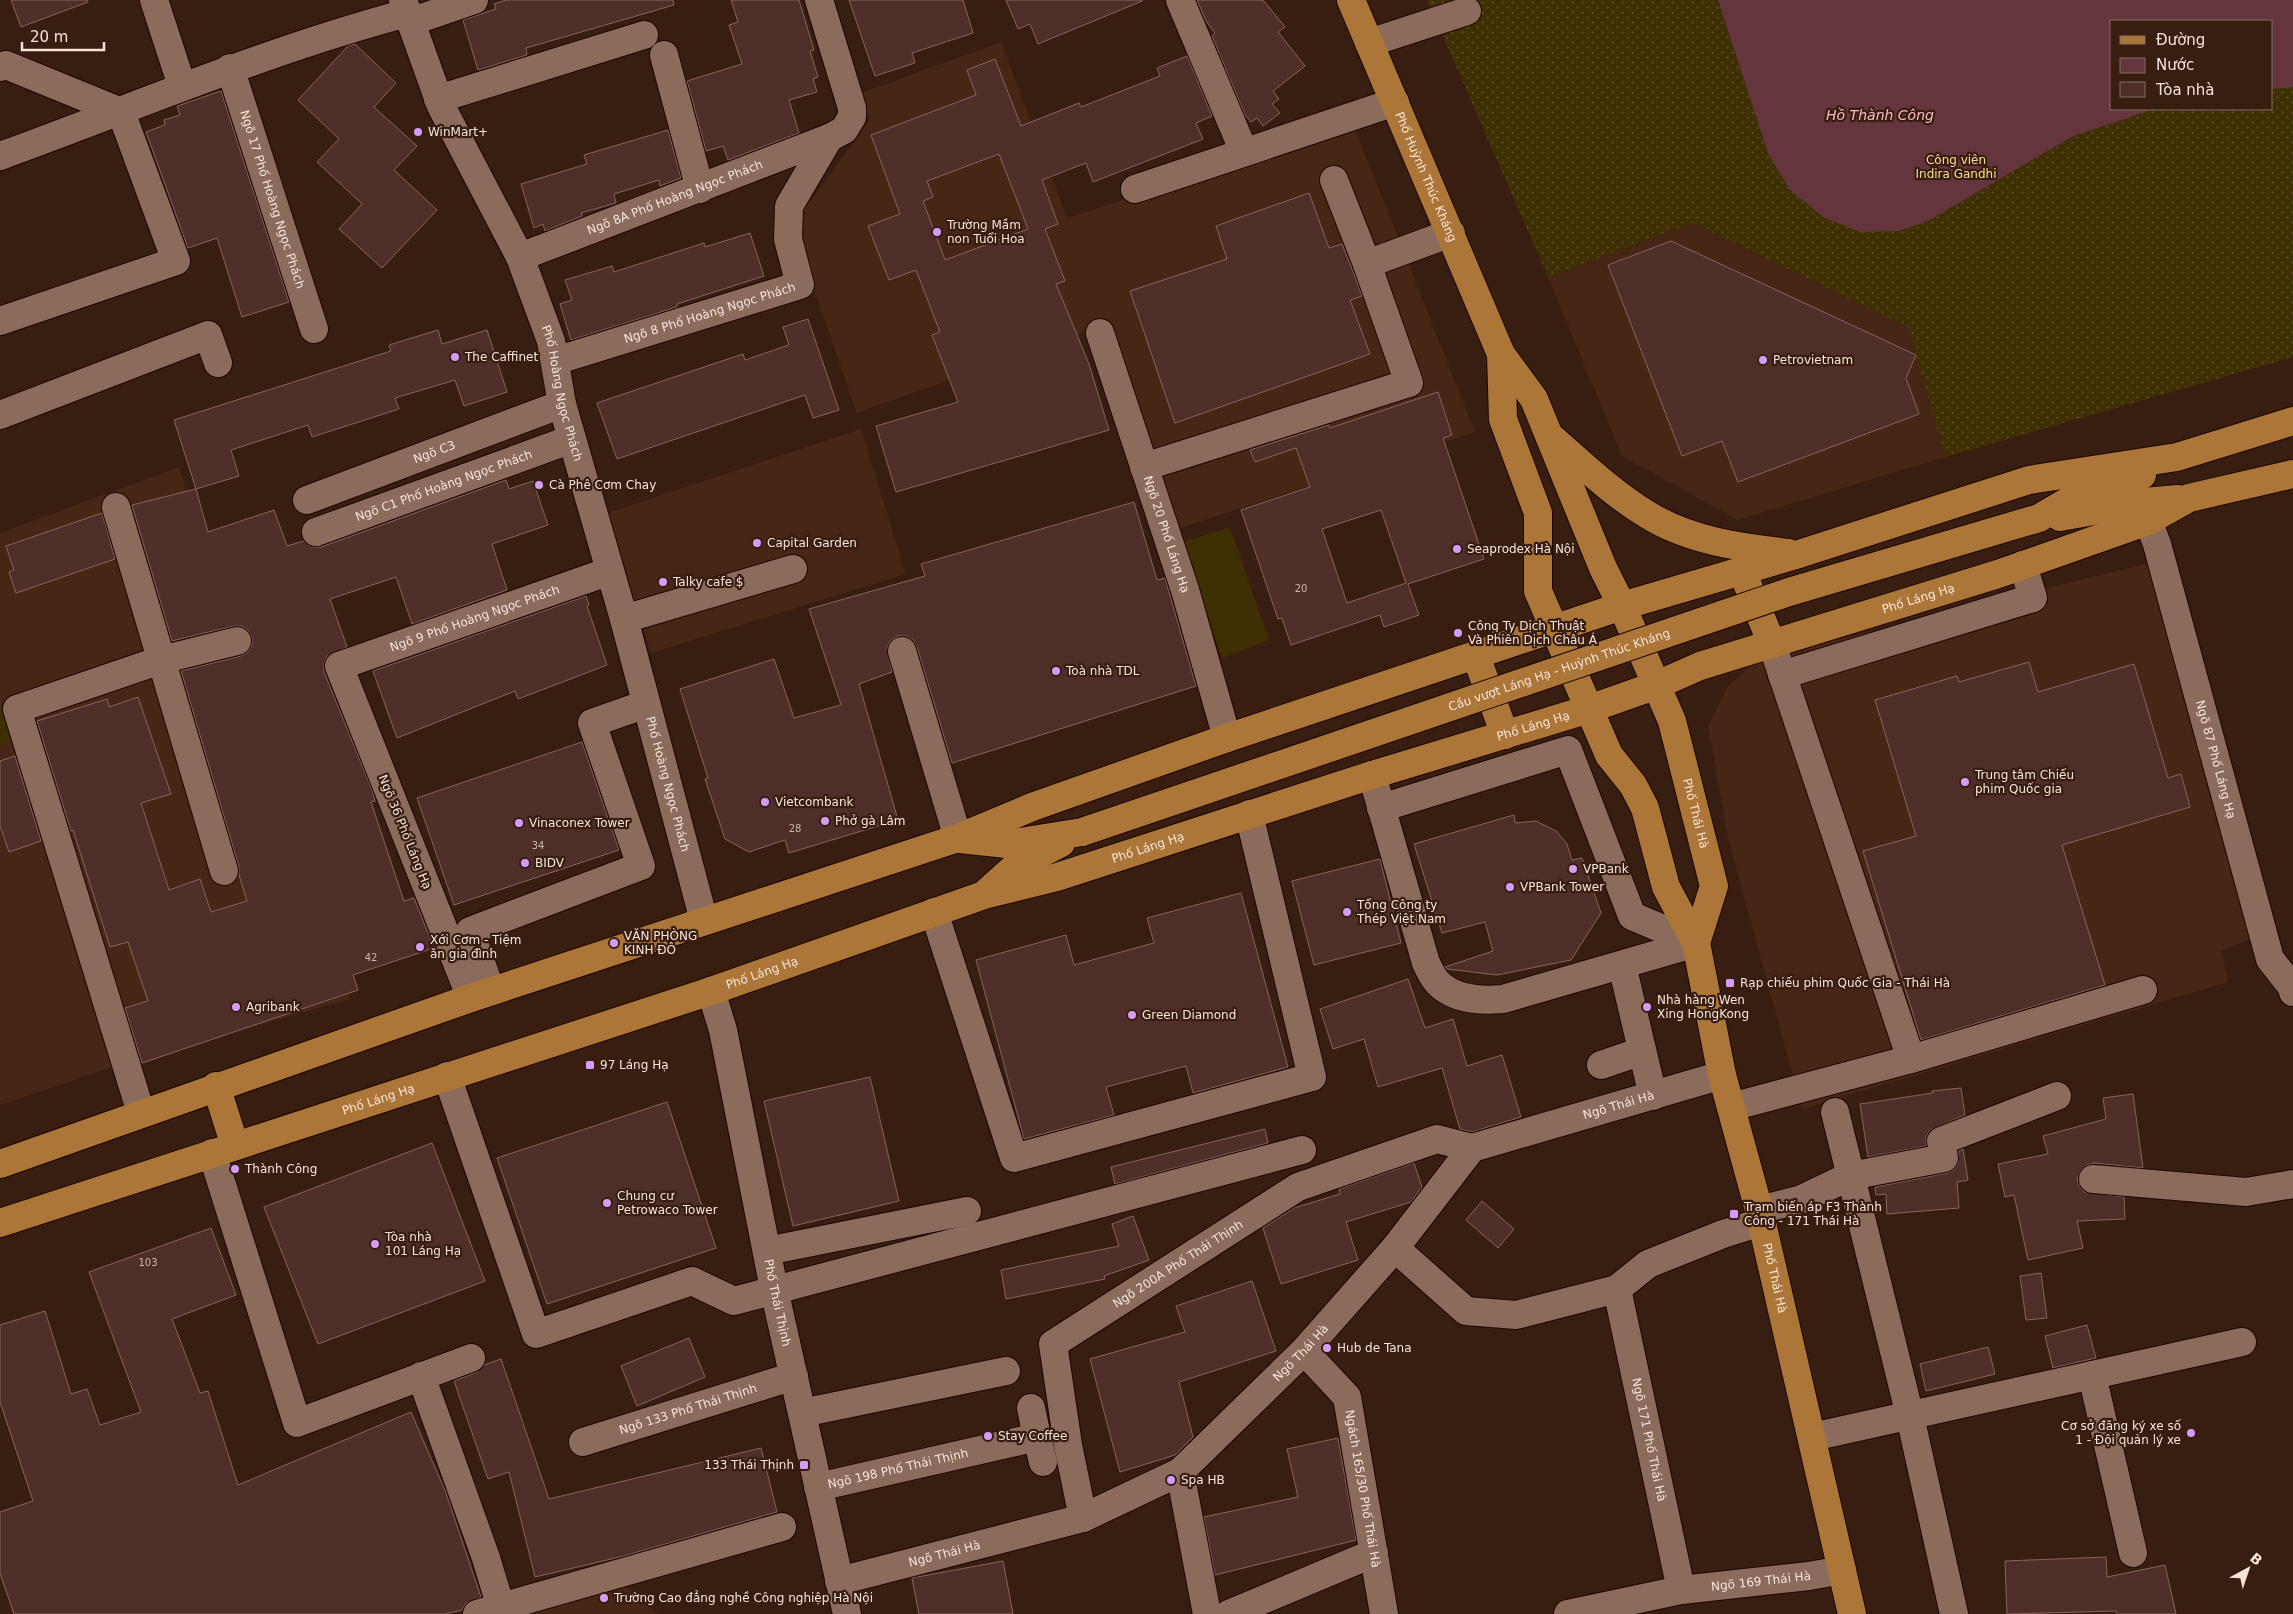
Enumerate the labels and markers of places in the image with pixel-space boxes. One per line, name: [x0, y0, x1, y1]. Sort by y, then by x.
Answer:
place label: WinMart+: [428, 125, 488, 139]
marker: WinMart+: [412, 126, 424, 138]
place label: Trường Mầm non Tuổi Hoa: [946, 218, 1025, 246]
marker: Trường Mầm non Tuổi Hoa: [931, 226, 943, 238]
place label: The Caffinet: [464, 350, 538, 364]
marker: The Caffinet: [449, 351, 461, 363]
place label: Petrovietnam: [1773, 353, 1853, 367]
marker: Petrovietnam: [1757, 354, 1769, 366]
place label: Cà Phê Cơm Chay: [549, 478, 656, 492]
marker: Cà Phê Cơm Chay: [533, 479, 545, 491]
place label: Capital Garden: [767, 536, 857, 550]
marker: Capital Garden: [751, 537, 763, 549]
place label: Seaprodex Hà Nội: [1467, 542, 1575, 556]
marker: Seaprodex Hà Nội: [1451, 543, 1463, 555]
place label: Talky cafe $: [672, 575, 743, 589]
marker: Talky cafe $: [657, 576, 669, 588]
place label: Công Ty Dịch Thuật Và Phiên Dịch Châu Á: [1468, 619, 1598, 647]
marker: Công Ty Dịch Thuật Và Phiên Dịch Châu Á: [1452, 627, 1464, 639]
place label: Toà nhà TDL: [1065, 664, 1140, 678]
marker: Toà nhà TDL: [1050, 665, 1062, 677]
place label: Trung tâm Chiếu phim Quốc gia: [1974, 768, 2074, 796]
marker: Trung tâm Chiếu phim Quốc gia: [1959, 776, 1971, 788]
place label: Vietcombank: [775, 795, 854, 809]
marker: Vietcombank: [759, 796, 771, 808]
place label: Phở gà Lâm: [835, 814, 906, 828]
marker: Phở gà Lâm: [819, 815, 831, 827]
place label: Vinaconex Tower: [529, 816, 630, 830]
marker: Vinaconex Tower: [513, 817, 525, 829]
place label: BIDV: [535, 856, 565, 870]
marker: BIDV: [519, 857, 531, 869]
place label: VPBank: [1583, 862, 1629, 876]
marker: VPBank: [1567, 863, 1579, 875]
place label: VPBank Tower: [1520, 880, 1604, 894]
marker: VPBank Tower: [1504, 881, 1516, 893]
place label: Tổng Công ty Thép Việt Nam: [1356, 898, 1446, 926]
marker: Tổng Công ty Thép Việt Nam: [1341, 906, 1353, 918]
place label: VĂN PHÒNG KINH ĐÔ: [624, 928, 697, 957]
place label: Xới Cơm - Tiệm ăn gia đình: [430, 933, 521, 961]
marker: VĂN PHÒNG KINH ĐÔ: [608, 937, 620, 949]
marker: Xới Cơm - Tiệm ăn gia đình: [414, 941, 426, 953]
place label: Rạp chiếu phim Quốc Gia - Thái Hà: [1740, 976, 1950, 990]
marker: Rạp chiếu phim Quốc Gia - Thái Hà: [1724, 977, 1736, 989]
place label: Nhà hàng Wen Xing HongKong: [1657, 993, 1749, 1021]
place label: Agribank: [246, 1000, 300, 1014]
marker: Agribank: [230, 1001, 242, 1013]
marker: Nhà hàng Wen Xing HongKong: [1641, 1001, 1653, 1013]
place label: Green Diamond: [1142, 1008, 1236, 1022]
marker: Green Diamond: [1126, 1009, 1138, 1021]
place label: 97 Láng Hạ: [600, 1058, 669, 1072]
marker: 97 Láng Hạ: [584, 1059, 596, 1071]
place label: Thành Công: [244, 1162, 317, 1176]
marker: Thành Công: [229, 1163, 241, 1175]
place label: Chung cư Petrowaco Tower: [617, 1189, 718, 1217]
marker: Chung cư Petrowaco Tower: [601, 1197, 613, 1209]
place label: Trạm biến áp F3 Thành Công - 171 Thái Hà: [1743, 1200, 1882, 1228]
marker: Trạm biến áp F3 Thành Công - 171 Thái Hà: [1728, 1208, 1740, 1220]
place label: Tòa nhà 101 Láng Hạ: [384, 1230, 461, 1258]
marker: Tòa nhà 101 Láng Hạ: [369, 1238, 381, 1250]
place label: Hub de Tana: [1337, 1341, 1412, 1355]
marker: Hub de Tana: [1321, 1342, 1333, 1354]
place label: Cơ sở đăng ký xe số 1 - Đội quản lý xe: [2061, 1419, 2182, 1447]
marker: Cơ sở đăng ký xe số 1 - Đội quản lý xe: [2185, 1427, 2197, 1439]
place label: Stay Coffee: [998, 1429, 1067, 1443]
marker: Stay Coffee: [982, 1430, 994, 1442]
place label: 133 Thái Thịnh: [704, 1458, 794, 1472]
marker: 133 Thái Thịnh: [798, 1459, 810, 1471]
place label: Spa HB: [1181, 1473, 1225, 1487]
marker: Spa HB: [1165, 1474, 1177, 1486]
place label: Trường Cao đẳng nghề Công nghiệp Hà Nội: [613, 1590, 873, 1605]
marker: Trường Cao đẳng nghề Công nghiệp Hà Nội: [598, 1592, 610, 1604]

